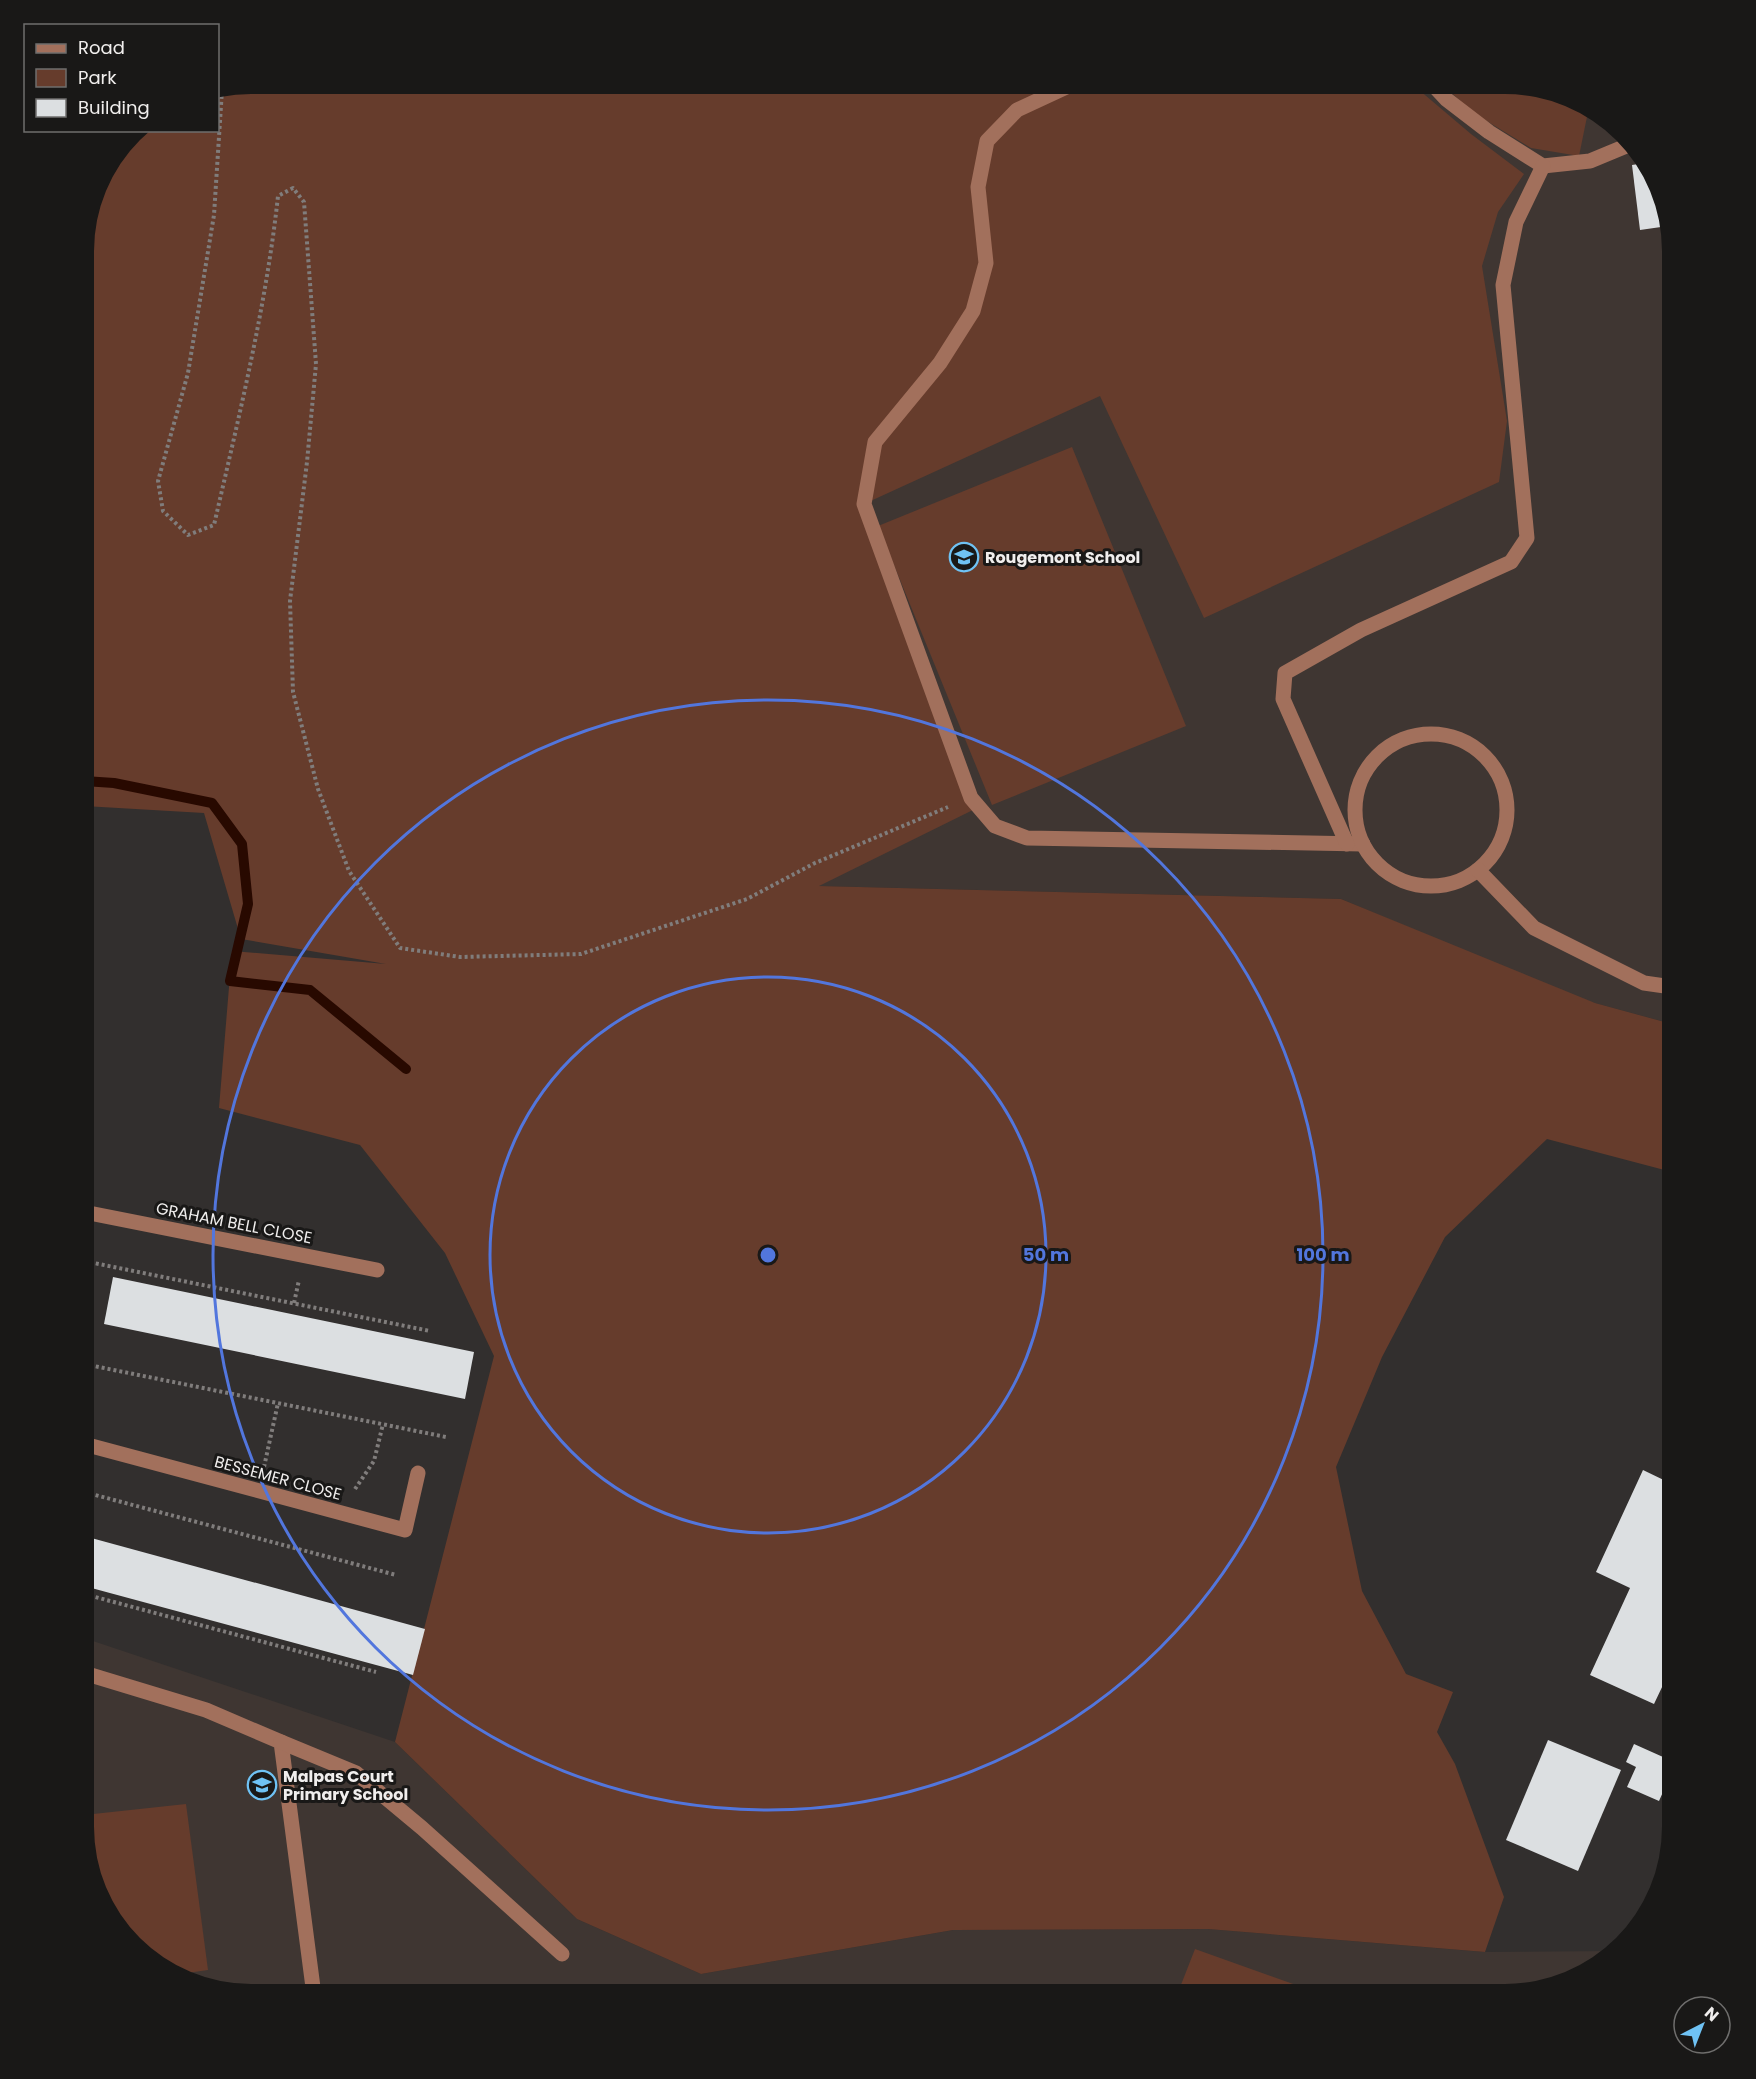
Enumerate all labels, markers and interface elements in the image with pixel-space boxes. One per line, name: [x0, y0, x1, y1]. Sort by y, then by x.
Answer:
legend: [24, 24, 219, 132]
text: Road: [78, 35, 125, 60]
text: Park: [78, 65, 117, 90]
text: Building: [78, 95, 150, 120]
school or university icon: Rougemont School: [948, 541, 980, 573]
place label: Rougemont School: [985, 546, 1140, 569]
street label: GRAHAM BELL CLOSE: [154, 1197, 314, 1249]
text: 50 m: [1023, 1242, 1069, 1267]
text: 100 m: [1296, 1242, 1350, 1267]
centre of rings: [758, 1245, 778, 1265]
street label: BESSEMER CLOSE: [212, 1450, 344, 1506]
place label: Malpas Court Primary School: [283, 1765, 408, 1806]
school or university icon: Malpas Court Primary School: [246, 1769, 278, 1801]
north arrow: [1672, 1995, 1732, 2055]
text: N: [1700, 2002, 1724, 2027]

